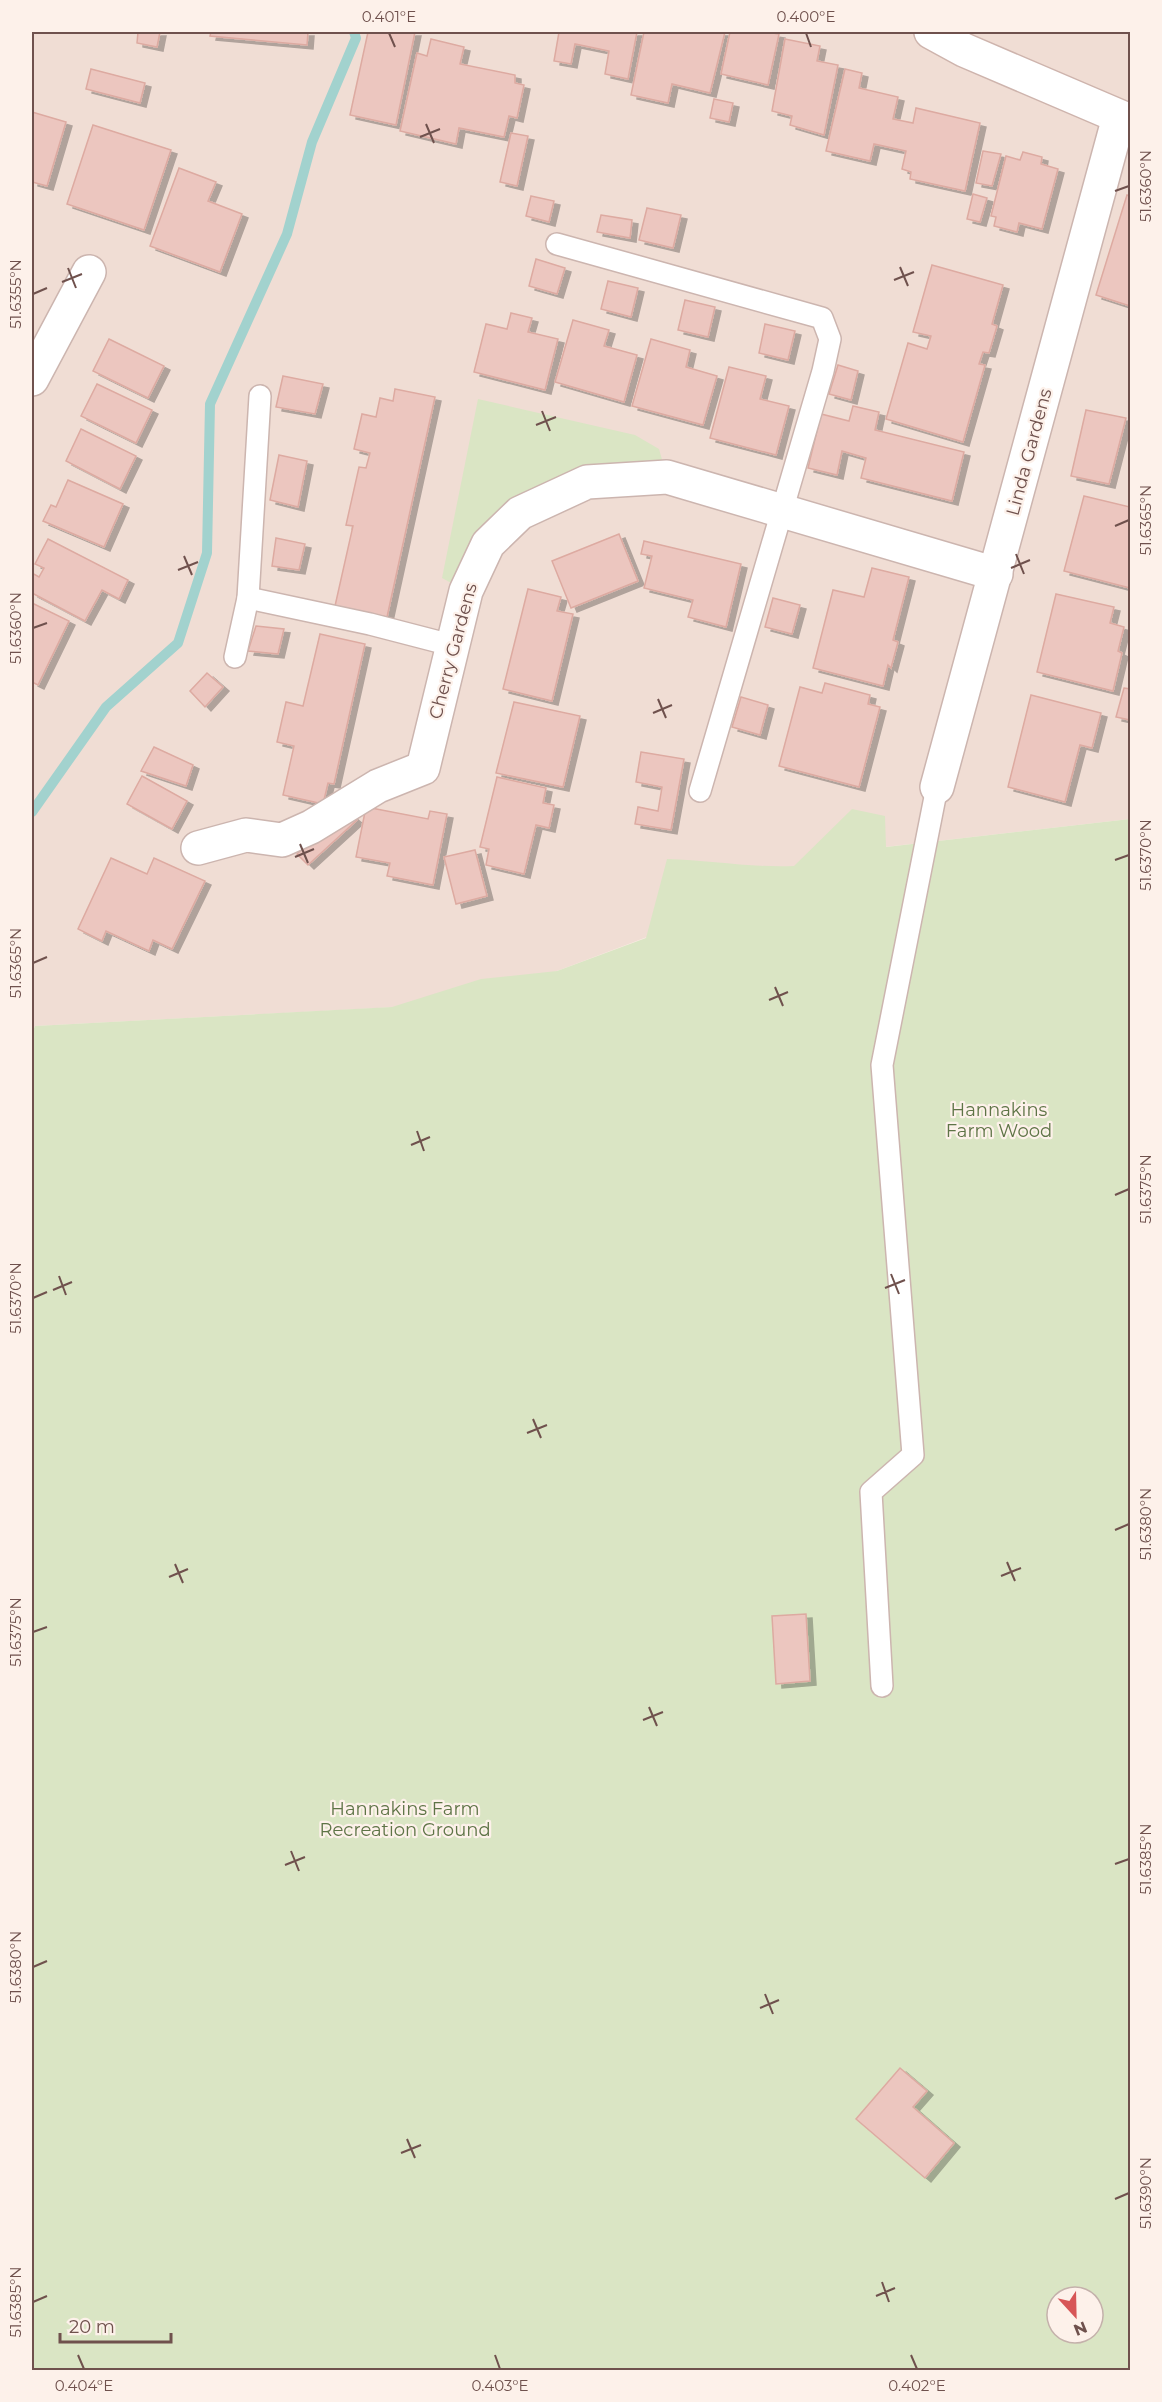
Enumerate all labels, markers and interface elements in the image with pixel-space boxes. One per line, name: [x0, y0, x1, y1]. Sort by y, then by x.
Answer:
text: 0.401°E: [362, 7, 416, 26]
text: 0.400°E: [777, 7, 835, 26]
text: 51.6360°N: [1136, 150, 1155, 222]
text: 51.6355°N: [6, 259, 25, 329]
street label: Linda Gardens: [1001, 386, 1057, 518]
text: 51.6365°N: [1136, 485, 1155, 555]
street label: Cherry Gardens: [424, 580, 482, 721]
text: 51.6360°N: [6, 592, 25, 664]
text: 51.6370°N: [1136, 819, 1155, 891]
text: 51.6365°N: [6, 928, 25, 998]
park label: Hannakins Farm Wood: [946, 1099, 1052, 1142]
text: 51.6375°N: [1136, 1154, 1155, 1224]
text: 51.6370°N: [6, 1262, 25, 1334]
text: 51.6380°N: [1136, 1488, 1155, 1560]
text: 51.6375°N: [6, 1597, 25, 1667]
park label: Hannakins Farm Recreation Ground: [319, 1798, 491, 1841]
text: 51.6385°N: [1136, 1824, 1155, 1894]
text: 51.6380°N: [6, 1931, 25, 2003]
text: 51.6390°N: [1136, 2157, 1155, 2229]
text: 51.6385°N: [6, 2267, 25, 2337]
north arrow: [1045, 2285, 1105, 2345]
scale bar: [60, 2306, 171, 2344]
text: 20 m: [69, 2316, 115, 2338]
text: N: [1071, 2317, 1090, 2340]
text: 0.404°E: [55, 2376, 113, 2395]
text: 0.403°E: [471, 2376, 529, 2395]
text: 0.402°E: [888, 2376, 946, 2395]

